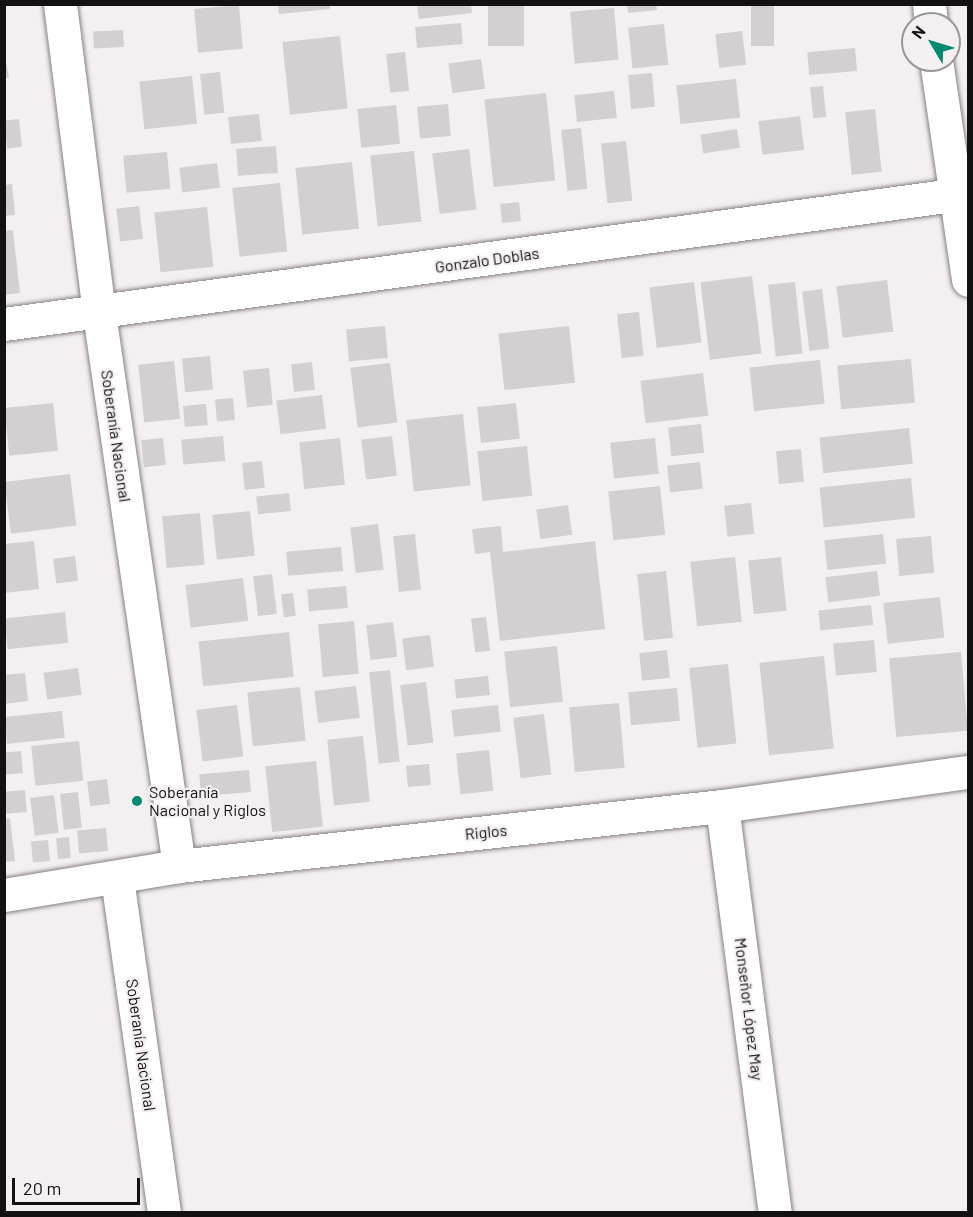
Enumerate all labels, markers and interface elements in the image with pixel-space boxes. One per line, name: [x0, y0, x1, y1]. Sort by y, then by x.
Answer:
north arrow: [901, 12, 961, 72]
text: N: [907, 22, 929, 42]
street label: Gonzalo Doblas: [434, 243, 540, 277]
street label: Soberanía Nacional: [97, 369, 135, 503]
place label: Soberanía Nacional y Riglos: [149, 782, 266, 820]
marker: Soberanía Nacional y Riglos: [130, 794, 144, 808]
street label: Riglos: [464, 820, 508, 844]
street label: Monseñor López May: [731, 937, 767, 1081]
street label: Soberanía Nacional: [122, 978, 160, 1112]
scale bar: [15, 1166, 142, 1204]
text: 20 m: [23, 1177, 61, 1199]

